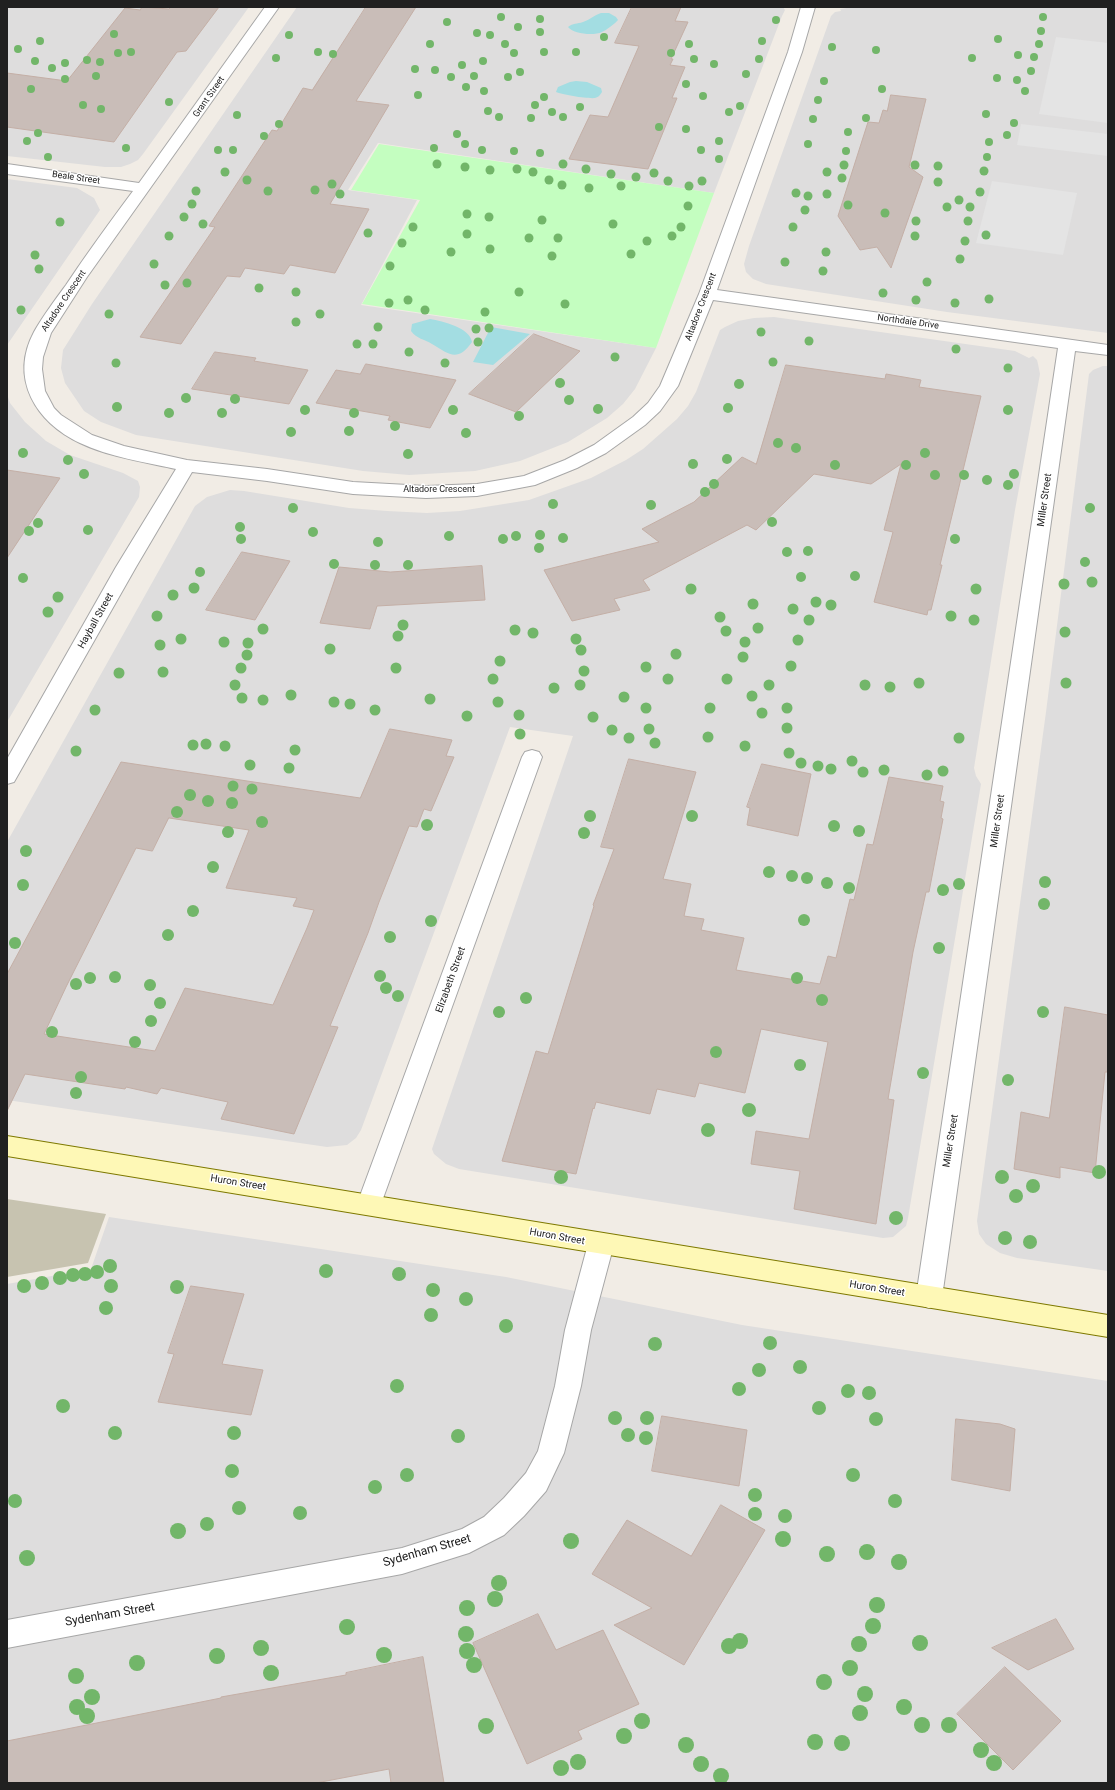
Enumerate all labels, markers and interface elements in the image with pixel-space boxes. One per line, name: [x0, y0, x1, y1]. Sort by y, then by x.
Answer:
street label: Grant Street: [191, 74, 227, 120]
street label: Beale Street: [51, 169, 101, 187]
street label: Altadore Crescent: [39, 268, 89, 334]
street label: Altadore Crescent: [683, 272, 719, 342]
street label: Northdale Drive: [876, 312, 940, 332]
street label: Miller Street: [1035, 473, 1055, 527]
street label: Altadore Crescent: [403, 485, 475, 495]
street label: Hayball Street: [76, 591, 116, 651]
street label: Miller Street: [988, 794, 1008, 848]
street label: Elizabeth Street: [433, 945, 469, 1015]
street label: Miller Street: [941, 1114, 961, 1168]
street label: Huron Street: [209, 1173, 267, 1193]
street label: Huron Street: [528, 1226, 586, 1248]
street label: Huron Street: [848, 1279, 906, 1299]
street label: Sydenham Street: [381, 1532, 473, 1570]
street label: Sydenham Street: [64, 1600, 156, 1630]

